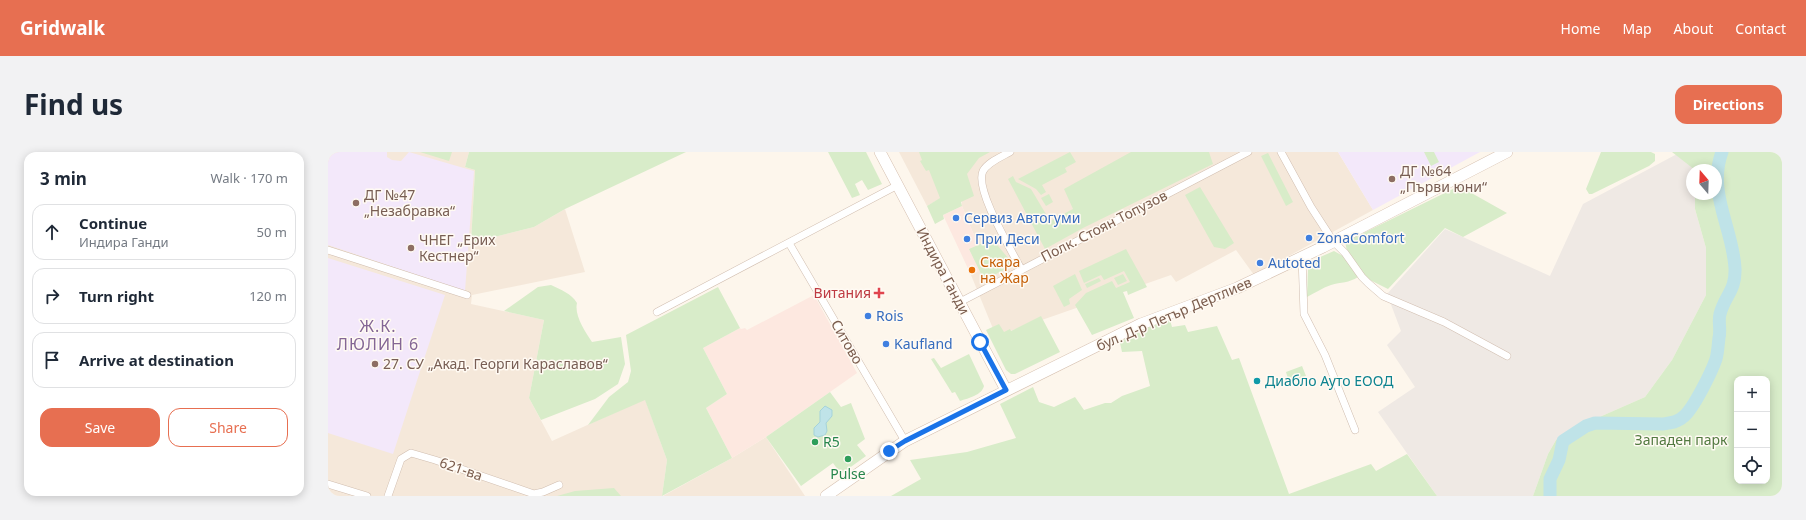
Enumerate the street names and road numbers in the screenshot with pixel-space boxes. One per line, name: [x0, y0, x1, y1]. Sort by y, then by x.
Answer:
street label: Полк. Стоян Топузов: [1037, 185, 1170, 266]
street label: Индира Ганди: [912, 224, 974, 318]
street label: бул. Д-р Петър Дертлиев: [1093, 272, 1254, 355]
street label: Ситово: [827, 316, 868, 368]
street label: 621-ва: [437, 452, 485, 485]

